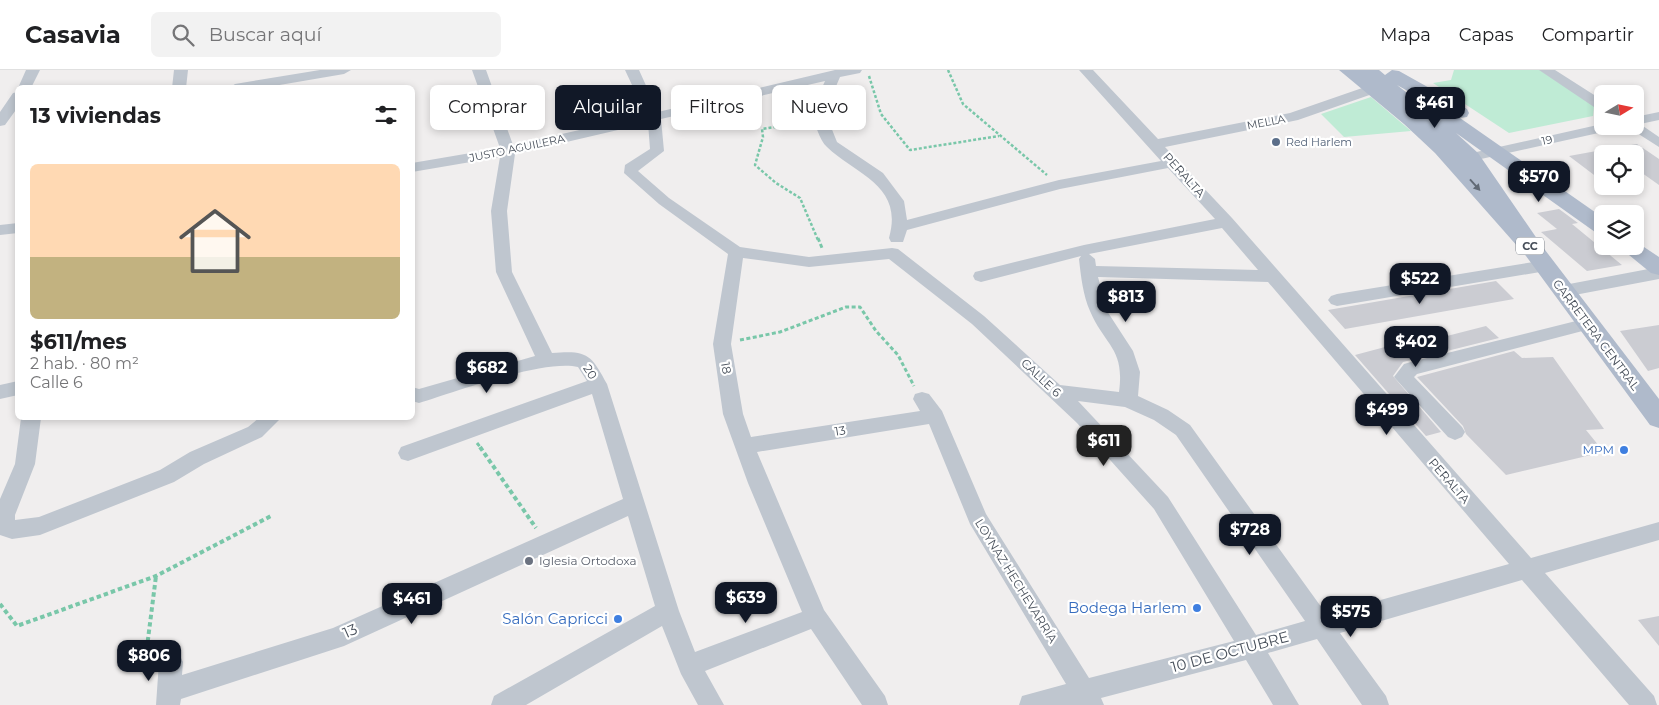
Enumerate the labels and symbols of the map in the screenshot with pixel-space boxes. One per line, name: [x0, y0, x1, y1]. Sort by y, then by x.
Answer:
north arrow: [1594, 85, 1644, 135]
pin: $461: [1405, 87, 1465, 129]
street label: MELLA: [1246, 111, 1286, 133]
street label: JUSTO AGUILERA: [467, 131, 566, 165]
street label: 19: [1540, 132, 1554, 148]
place label: Red Harlem: [1286, 135, 1352, 149]
marker: Red Harlem: [1270, 136, 1282, 148]
street label: PERALTA: [1160, 149, 1209, 200]
pin: $570: [1509, 160, 1569, 203]
one-way arrow: [1469, 178, 1480, 191]
road number: CC: [1516, 238, 1544, 255]
pin: $522: [1390, 262, 1450, 305]
street label: CARRETERA CENTRAL: [1550, 276, 1643, 393]
pin: $813: [1096, 280, 1156, 323]
pin: $402: [1386, 326, 1446, 368]
pin: $682: [457, 352, 517, 394]
street label: CALLE 6: [1018, 355, 1065, 400]
street label: 20: [580, 361, 601, 382]
street label: 18: [718, 361, 735, 375]
pin: $499: [1357, 394, 1417, 436]
street label: 13: [833, 422, 847, 439]
pin: $611: [1074, 424, 1134, 467]
place label: MPM: [1583, 442, 1614, 457]
marker: MPM: [1618, 444, 1630, 456]
street label: PERALTA: [1426, 455, 1473, 507]
pin: $728: [1220, 514, 1280, 556]
street label: LOYNAZ HECHEVARRÍA: [972, 516, 1061, 646]
place label: Iglesia Ortodoxa: [539, 553, 637, 568]
marker: Iglesia Ortodoxa: [523, 555, 535, 567]
pin: $461: [382, 582, 442, 625]
pin: $639: [716, 582, 776, 624]
pin: $575: [1321, 596, 1381, 638]
place label: Bodega Harlem: [1068, 598, 1187, 617]
marker: Bodega Harlem: [1191, 602, 1203, 614]
place label: Salón Capricci: [502, 609, 608, 628]
marker: Salón Capricci: [612, 613, 624, 625]
street label: 13: [340, 619, 360, 642]
street label: 10 DE OCTUBRE: [1169, 627, 1291, 676]
pin: $806: [119, 640, 179, 682]

